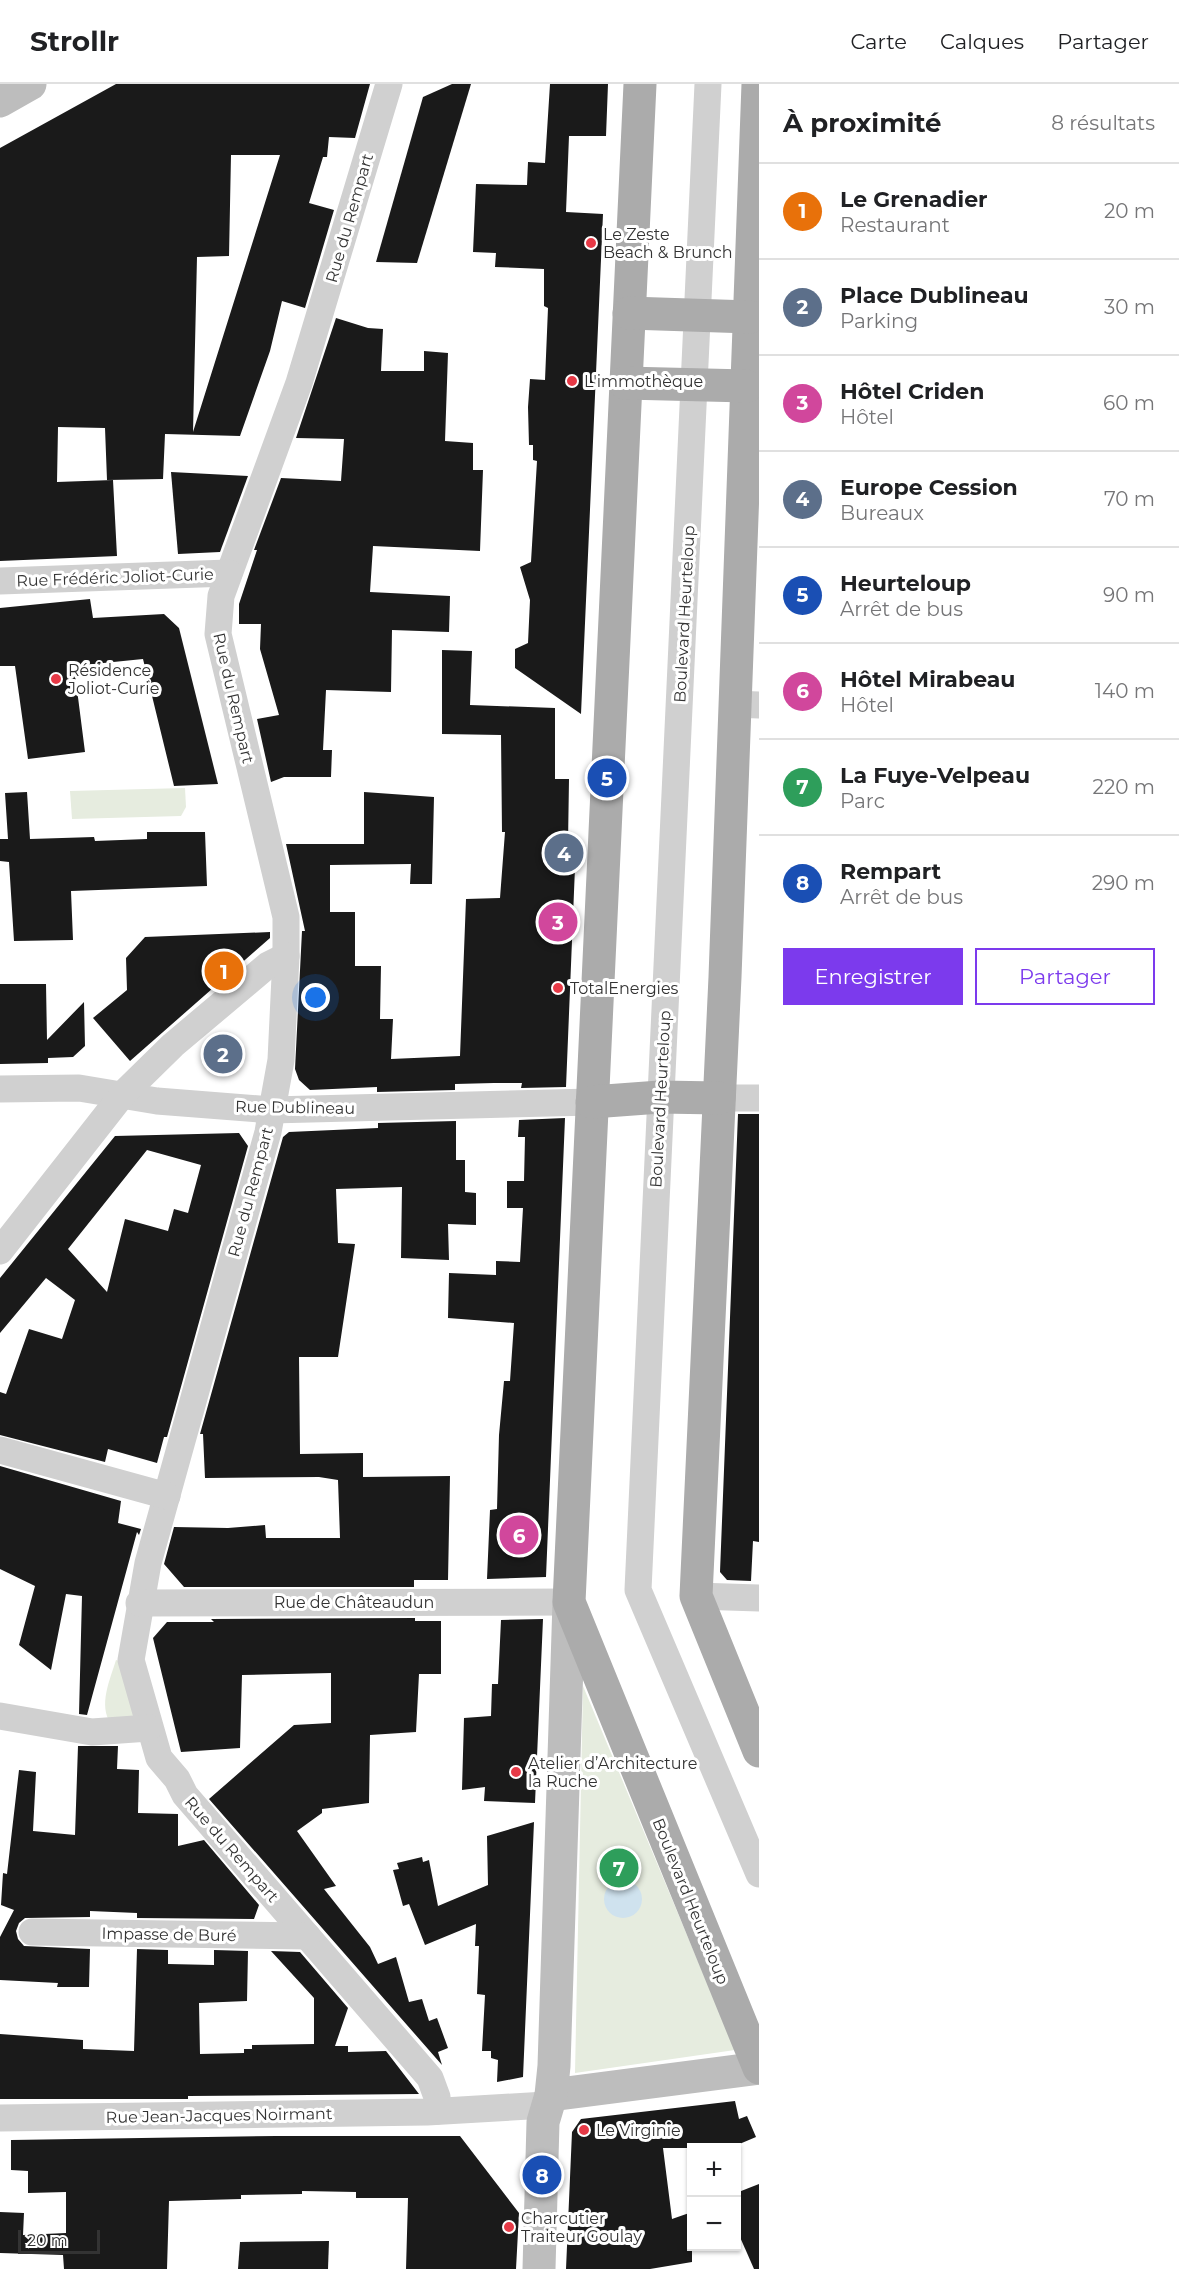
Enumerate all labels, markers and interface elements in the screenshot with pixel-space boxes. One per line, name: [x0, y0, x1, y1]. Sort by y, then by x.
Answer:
text: Strollr: [30, 24, 119, 58]
text: Carte: [850, 29, 907, 54]
text: Calques: [940, 29, 1024, 54]
text: Partager: [1057, 29, 1149, 54]
text: À proximité: [783, 107, 942, 139]
text: 8 résultats: [1051, 111, 1155, 135]
street label: Rue du Rempart: [322, 151, 377, 285]
text: Le Grenadier: [840, 186, 988, 213]
text: 1: [799, 199, 806, 223]
text: 20 m: [1104, 199, 1155, 223]
text: Restaurant: [840, 213, 950, 237]
place label: Le Zeste Beach & Brunch: [603, 225, 732, 262]
marker: Le Zeste Beach & Brunch: [584, 236, 598, 250]
text: Place Dublineau: [840, 282, 1029, 309]
text: 2: [797, 295, 808, 319]
text: 30 m: [1104, 295, 1155, 319]
text: Parking: [840, 309, 918, 333]
place label: L'immothèque: [584, 372, 703, 391]
marker: L'immothèque: [565, 374, 579, 388]
text: Hôtel Criden: [840, 378, 984, 405]
text: 3: [797, 391, 808, 415]
text: 60 m: [1103, 391, 1155, 415]
text: Hôtel: [840, 405, 894, 429]
text: Europe Cession: [840, 474, 1018, 501]
text: 4: [796, 487, 809, 511]
text: 70 m: [1104, 487, 1155, 511]
text: Bureaux: [840, 501, 924, 525]
street label: Boulevard Heurteloup: [670, 525, 699, 703]
street label: Rue Frédéric Joliot-Curie: [16, 565, 214, 590]
text: Heurteloup: [840, 570, 971, 597]
text: 5: [797, 583, 808, 607]
text: 90 m: [1103, 583, 1155, 607]
text: Arrêt de bus: [840, 597, 963, 621]
street label: Rue du Rempart: [209, 631, 258, 766]
place label: Résidence Joliot-Curie: [67, 661, 159, 698]
text: Hôtel Mirabeau: [840, 666, 1015, 693]
marker: Résidence Joliot-Curie: [49, 672, 63, 686]
text: 6: [796, 679, 809, 703]
text: 140 m: [1095, 679, 1155, 703]
text: Hôtel: [840, 693, 894, 717]
pin: 5: [588, 756, 626, 800]
text: La Fuye-Velpeau: [840, 762, 1030, 789]
text: 7: [796, 775, 809, 799]
text: 220 m: [1093, 775, 1155, 799]
text: Parc: [840, 789, 885, 813]
pin: 4: [544, 830, 584, 876]
text: Rempart: [840, 858, 941, 885]
text: 8: [796, 871, 809, 895]
text: 290 m: [1092, 871, 1155, 895]
text: Arrêt de bus: [840, 885, 963, 909]
pin: 3: [538, 900, 578, 944]
pin: 1: [204, 948, 244, 994]
button: Enregistrer: [783, 948, 963, 1005]
button: Partager: [975, 948, 1155, 1005]
place label: TotalEnergies: [570, 979, 679, 998]
marker: TotalEnergies: [551, 981, 565, 995]
your location: [301, 983, 330, 1012]
street label: Boulevard Heurteloup: [646, 1010, 675, 1188]
pin: 2: [204, 1032, 242, 1076]
street label: Rue Dublineau: [235, 1097, 355, 1118]
street label: Rue du Rempart: [224, 1125, 277, 1259]
pin: 6: [500, 1512, 538, 1558]
street label: Rue de Châteaudun: [274, 1593, 434, 1612]
place label: Atelier d’Architecture la Ruche: [528, 1754, 698, 1791]
marker: Atelier d’Architecture la Ruche: [509, 1765, 523, 1779]
street label: Rue du Rempart: [181, 1793, 283, 1906]
street label: Boulevard Heurteloup: [648, 1815, 733, 1987]
pin: 7: [600, 1846, 638, 1890]
street label: Impasse de Buré: [101, 1924, 237, 1945]
street label: Rue Jean-Jacques Noirmant: [106, 2104, 333, 2127]
place label: Le Virginie: [596, 2121, 681, 2140]
marker: Le Virginie: [577, 2123, 591, 2137]
map controls: [687, 2143, 741, 2251]
button: +: [687, 2143, 741, 2197]
pin: 8: [522, 2152, 562, 2198]
button: −: [687, 2197, 741, 2251]
place label: Charcutier Traiteur Goulay: [521, 2209, 642, 2246]
marker: Charcutier Traiteur Goulay: [502, 2220, 516, 2234]
scale bar: [18, 2227, 100, 2254]
text: 20 m: [27, 2231, 68, 2250]

